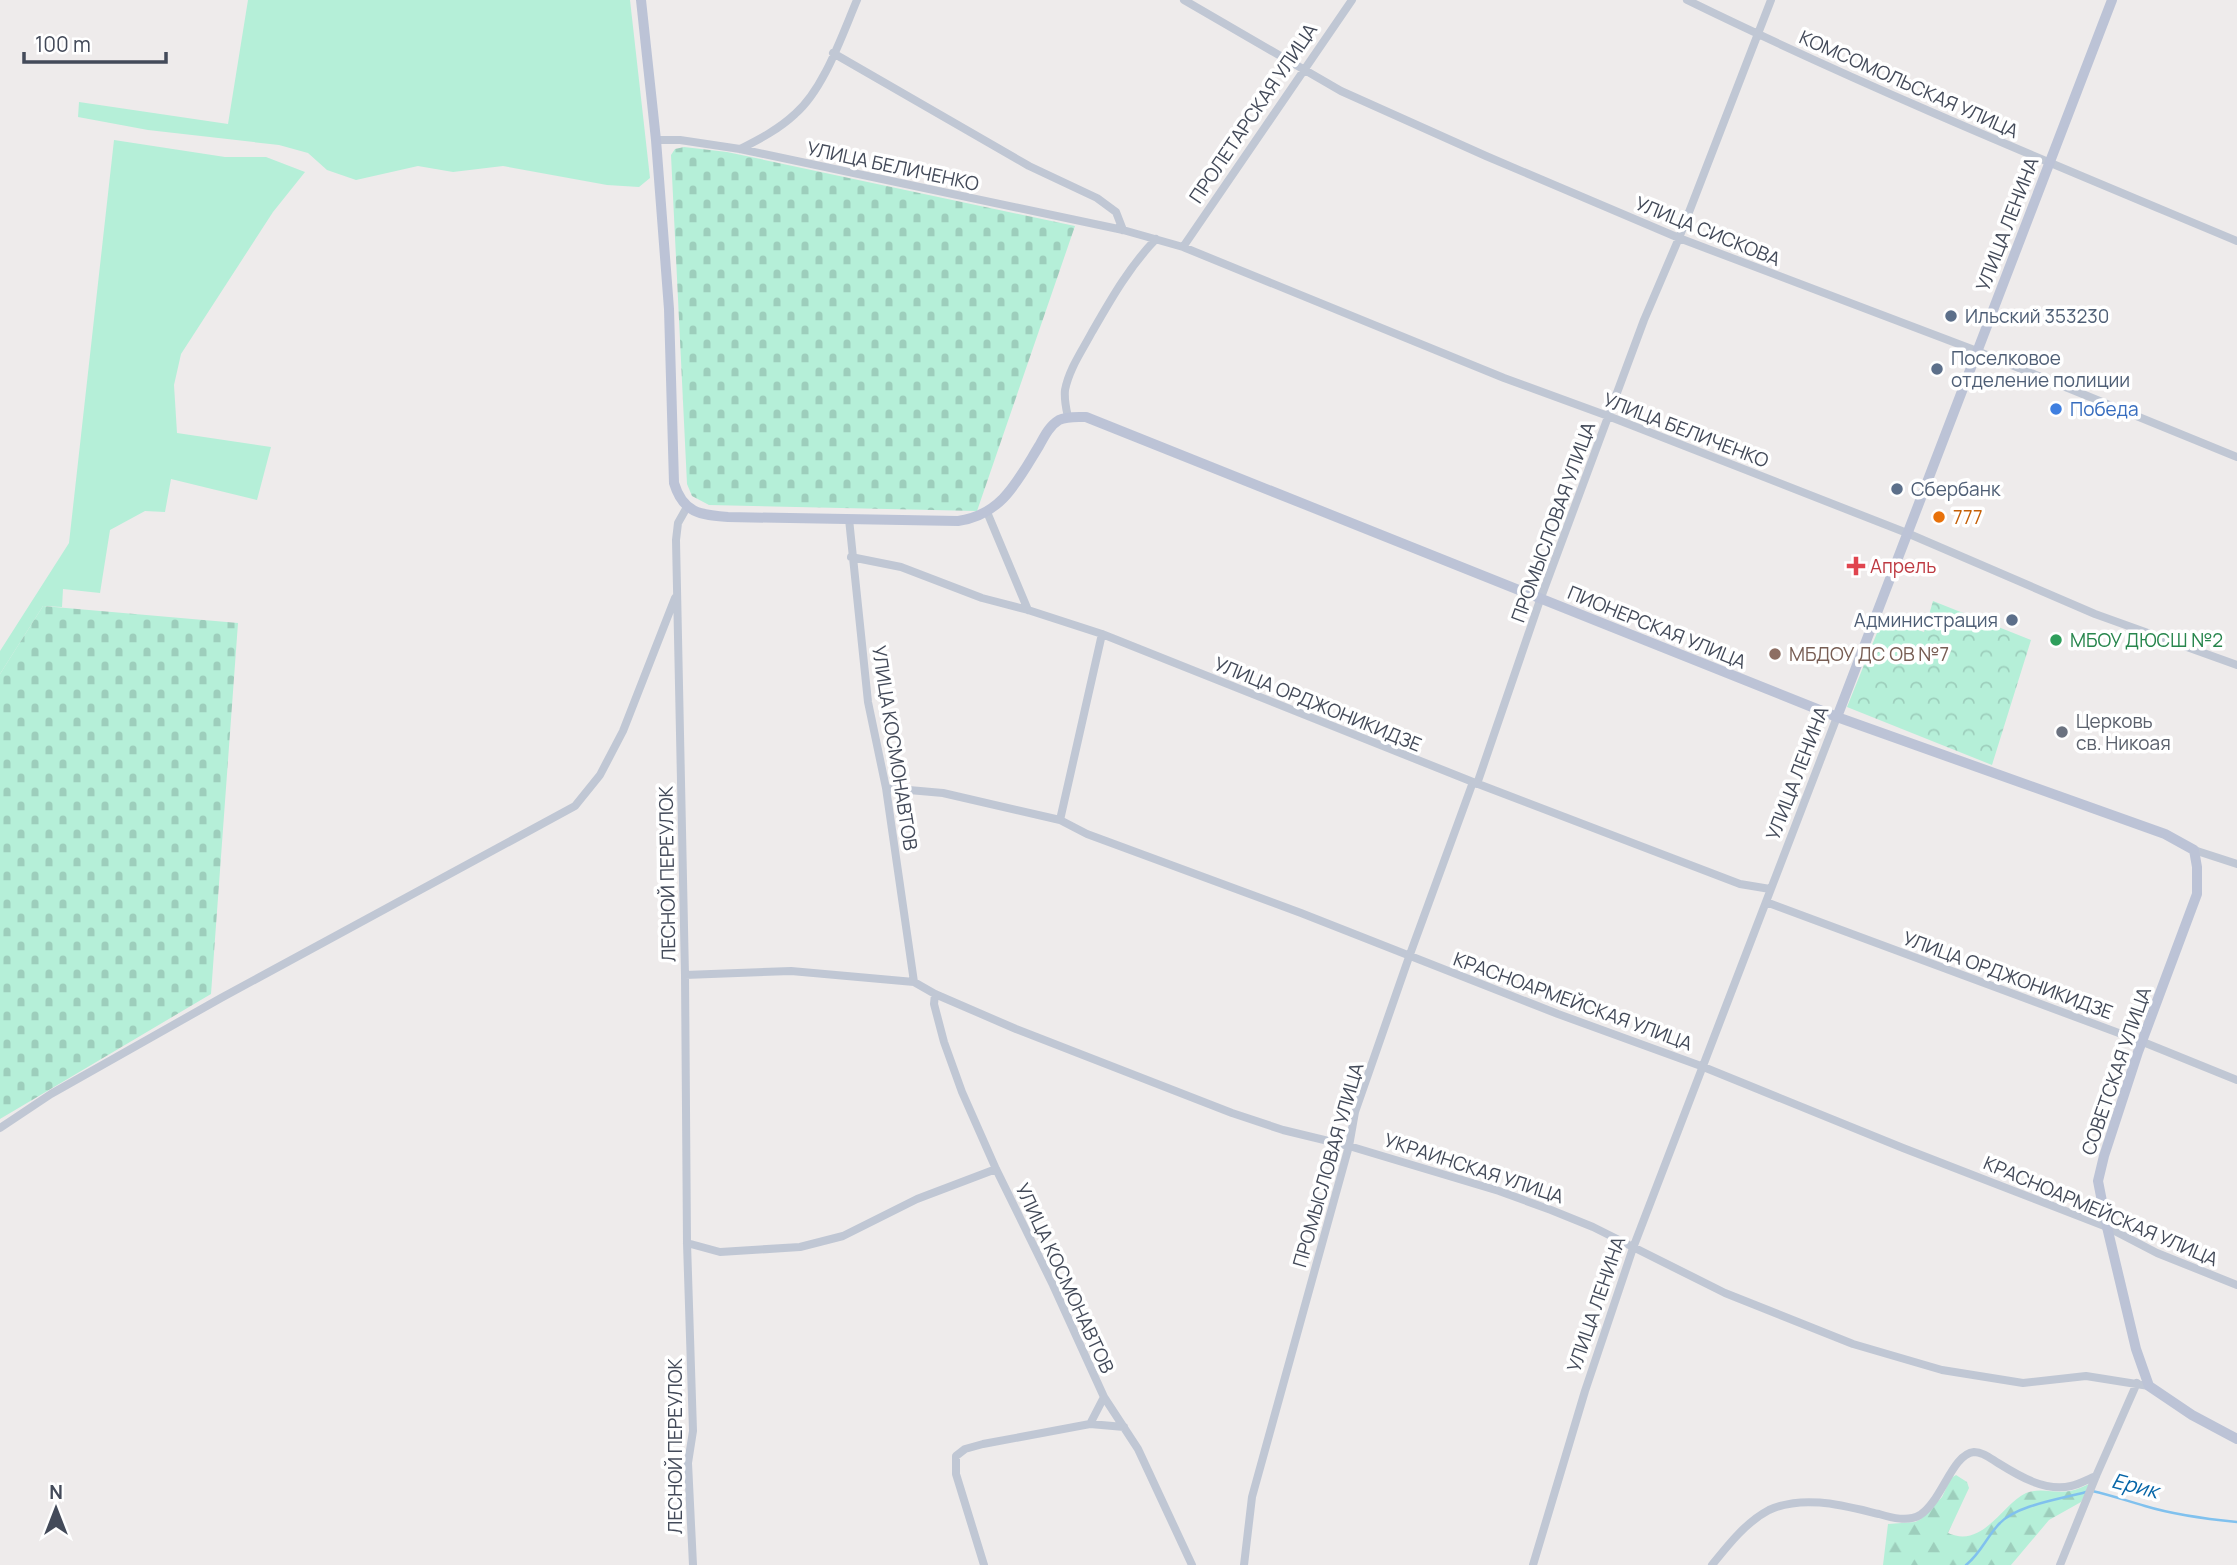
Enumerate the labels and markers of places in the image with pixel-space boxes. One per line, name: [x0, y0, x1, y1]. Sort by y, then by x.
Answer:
place label: Ильский 353230: [1965, 303, 2109, 329]
marker: Ильский 353230: [1943, 308, 1959, 324]
place label: Поселковое отделение полиции: [1951, 345, 2130, 393]
marker: Поселковое отделение полиции: [1929, 361, 1945, 377]
place label: Победа: [2070, 396, 2139, 422]
marker: Победа: [2048, 401, 2064, 417]
place label: Сбербанк: [1911, 476, 2001, 502]
marker: Сбербанк: [1889, 481, 1905, 497]
place label: 777: [1953, 504, 1983, 530]
marker: 777: [1931, 509, 1947, 525]
place label: Апрель: [1870, 553, 1936, 579]
marker: Апрель: [1848, 558, 1864, 574]
place label: Администрация: [1854, 607, 1998, 633]
marker: Администрация: [2004, 612, 2020, 628]
place label: МБОУ ДЮСШ №2: [2070, 627, 2223, 653]
marker: МБОУ ДЮСШ №2: [2048, 632, 2064, 648]
place label: МБДОУ ДС ОВ №7: [1789, 641, 1949, 667]
marker: МБДОУ ДС ОВ №7: [1767, 646, 1783, 662]
place label: Церковь св. Никоая: [2076, 708, 2171, 756]
marker: Церковь св. Никоая: [2054, 724, 2070, 740]

